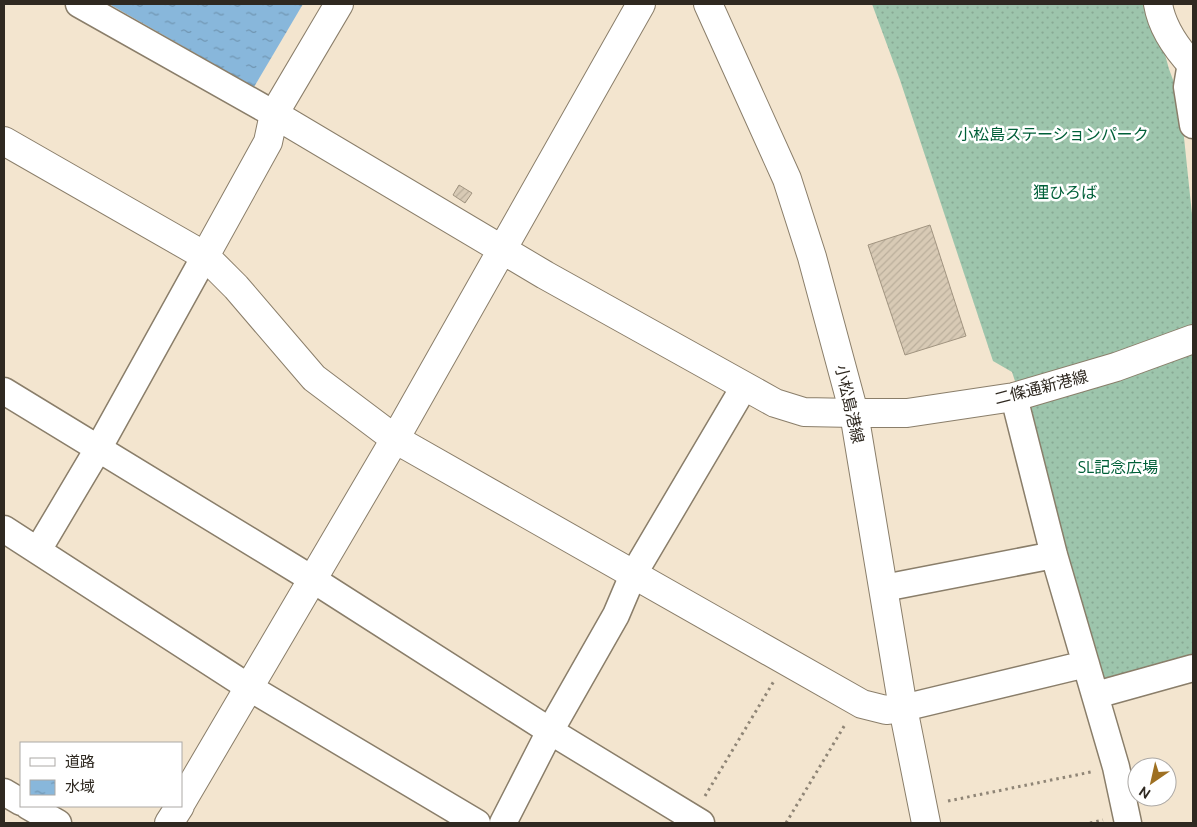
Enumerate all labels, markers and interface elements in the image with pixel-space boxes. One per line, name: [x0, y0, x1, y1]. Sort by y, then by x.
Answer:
park label: 小松島ステーションパーク: [957, 125, 1149, 143]
park label: 狸ひろば: [1033, 183, 1097, 201]
street label: 小松島港線: [832, 363, 868, 445]
street label: 二條通新港線: [992, 367, 1090, 407]
park label: SL記念広場: [1078, 458, 1158, 476]
legend: [20, 742, 182, 807]
text: 道路: [65, 753, 95, 770]
north arrow: [1127, 757, 1177, 807]
text: 水域: [65, 778, 95, 795]
text: N: [1136, 783, 1154, 802]

